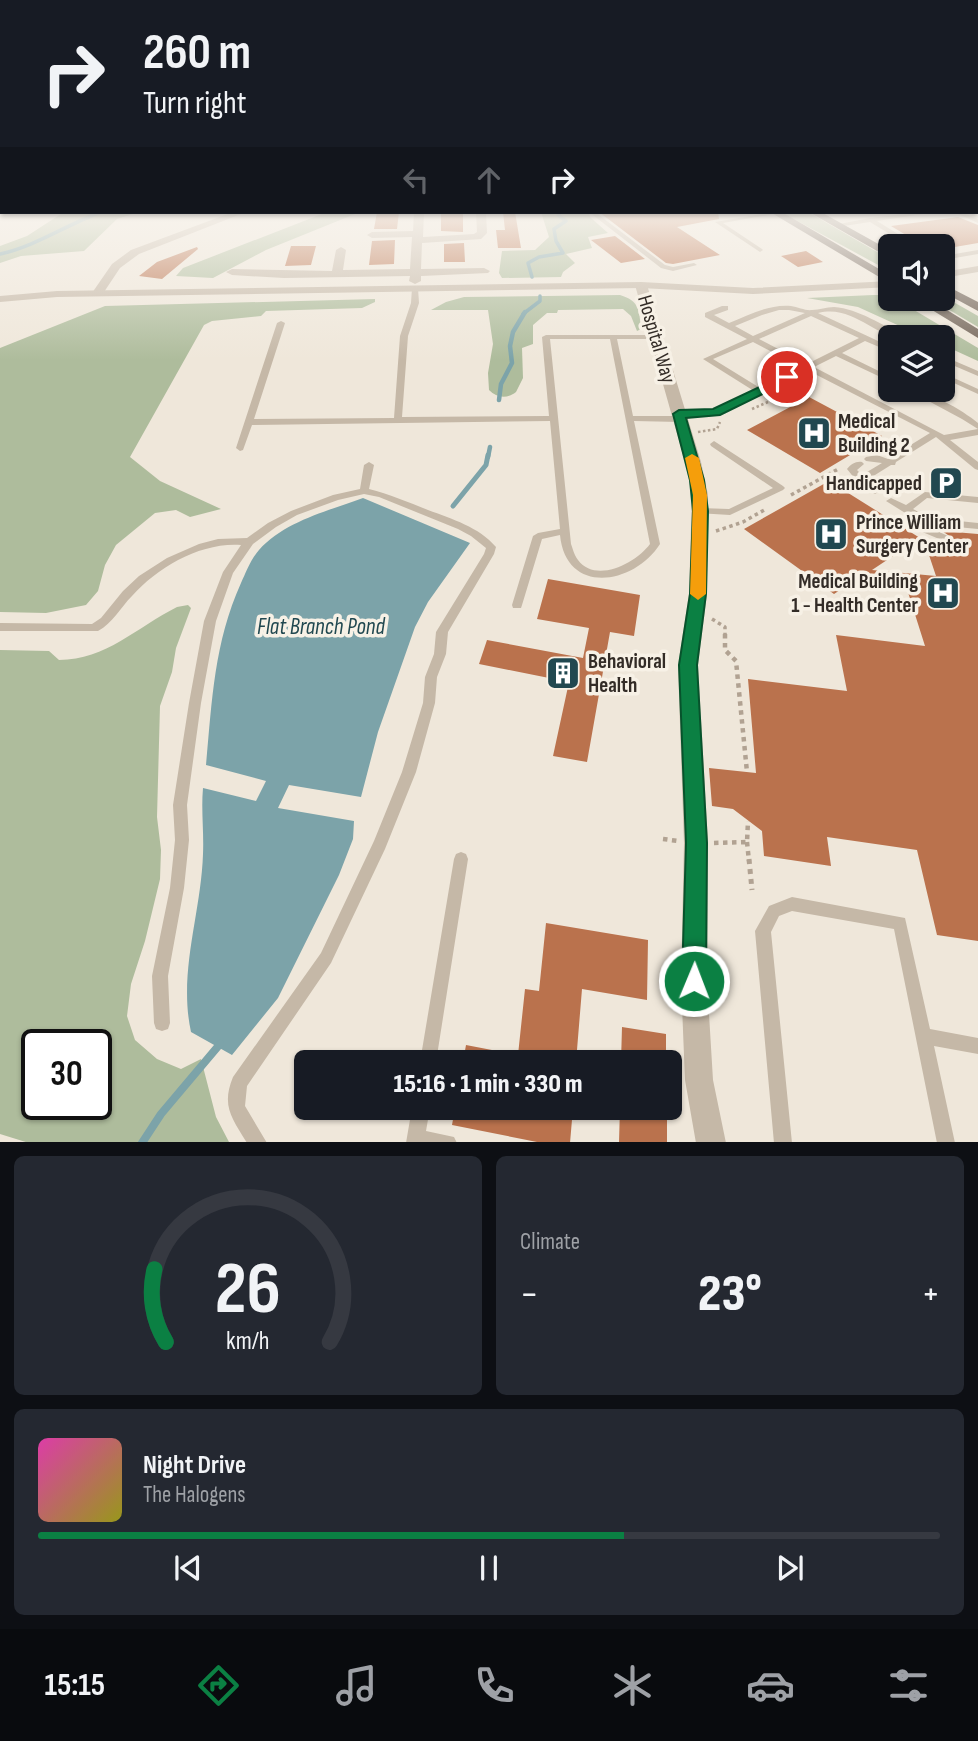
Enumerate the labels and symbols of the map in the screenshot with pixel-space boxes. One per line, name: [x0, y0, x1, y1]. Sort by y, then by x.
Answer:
street label: Hospital Way: [632, 292, 681, 386]
pin: [757, 347, 817, 407]
place label: Medical Building 2: [838, 409, 910, 458]
hospital icon: Medical Building 2: [795, 414, 833, 452]
parking icon: Handicapped: [927, 464, 965, 502]
place label: Handicapped: [826, 471, 922, 496]
place label: Prince William Surgery Center: [856, 510, 969, 559]
hospital icon: Prince William Surgery Center: [812, 515, 850, 553]
place label: Medical Building 1 - Health Center: [791, 569, 919, 618]
hospital icon: Medical Building 1 - Health Center: [924, 574, 962, 612]
water label: Flat Branch Pond: [257, 613, 386, 641]
place label: Behavioral Health: [588, 649, 666, 698]
building icon: Behavioral Health: [544, 654, 582, 692]
position arrow: [657, 944, 731, 1018]
speed limit sign: 30: [21, 1029, 112, 1120]

